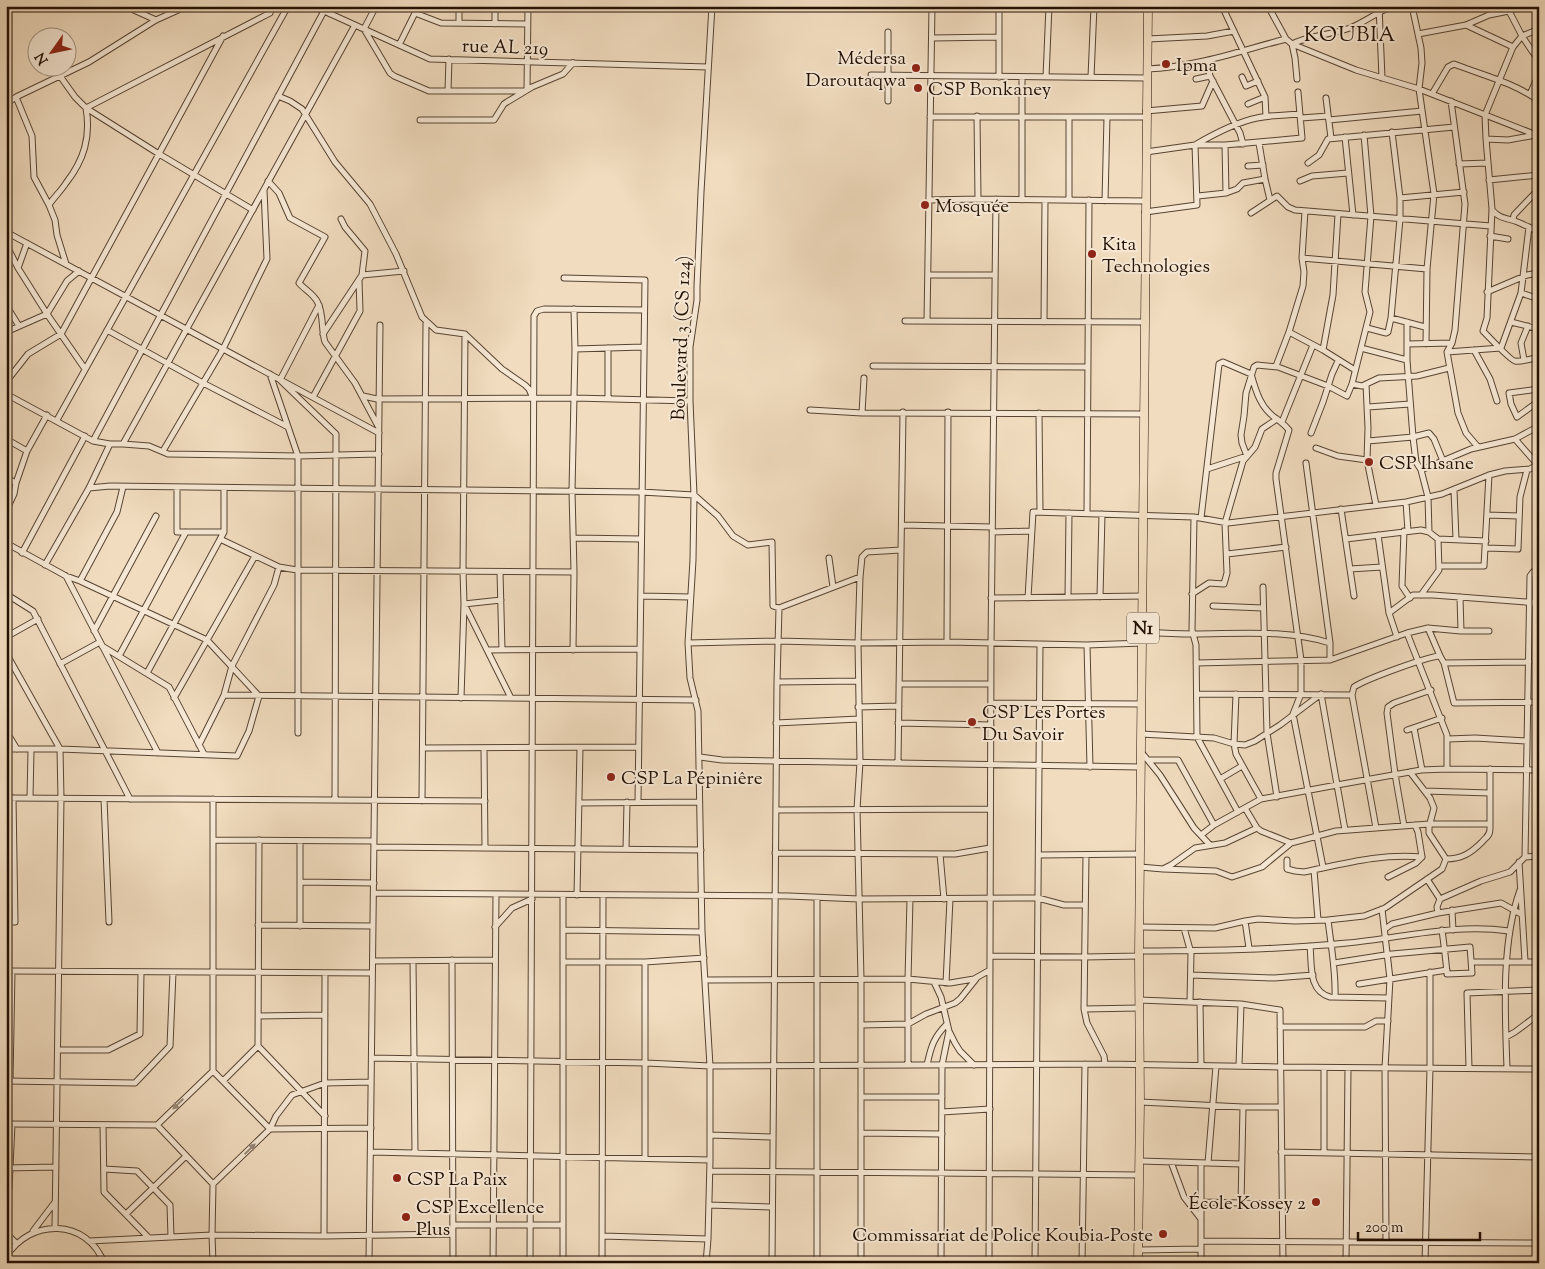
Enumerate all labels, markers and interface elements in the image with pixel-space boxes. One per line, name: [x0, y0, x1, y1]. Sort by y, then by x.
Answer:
district label: KOUBIA: [1304, 21, 1396, 51]
north arrow: [28, 28, 78, 78]
street label: rue AL 219: [461, 34, 549, 63]
place label: Médersa Daroutaqwa: [806, 46, 906, 95]
text: N: [31, 48, 54, 68]
place label: Ipma: [1176, 53, 1217, 80]
marker: Ipma: [1160, 58, 1172, 70]
marker: Médersa Daroutaqwa: [910, 62, 922, 74]
place label: CSP Bonkaney: [928, 77, 1052, 104]
marker: CSP Bonkaney: [912, 82, 924, 94]
place label: Mosquée: [935, 194, 1009, 221]
marker: Mosquée: [919, 199, 931, 211]
place label: Kita Technologies: [1102, 232, 1210, 281]
marker: Kita Technologies: [1086, 248, 1098, 260]
street label: Boulevard 3 (CS 124): [666, 255, 699, 421]
place label: CSP Ihsane: [1379, 451, 1474, 478]
marker: CSP Ihsane: [1363, 456, 1375, 468]
road number: N1: [1127, 612, 1159, 644]
place label: CSP Les Portes Du Savoir: [982, 700, 1105, 749]
marker: CSP Les Portes Du Savoir: [966, 716, 978, 728]
place label: CSP La Pépiniêre: [621, 766, 763, 793]
marker: CSP La Pépiniêre: [605, 771, 617, 783]
one-way arrow: [173, 1098, 185, 1110]
one-way arrow: [243, 1143, 255, 1155]
place label: CSP La Paix: [407, 1167, 508, 1194]
marker: CSP La Paix: [391, 1172, 403, 1184]
place label: École Kossey 2: [1188, 1191, 1306, 1218]
place label: CSP Excellence Plus: [416, 1195, 544, 1244]
marker: École Kossey 2: [1310, 1196, 1322, 1208]
scale bar: [1358, 1209, 1480, 1241]
marker: CSP Excellence Plus: [400, 1211, 412, 1223]
text: 200 m: [1365, 1218, 1404, 1239]
place label: Commissariat de Police Koubia-Poste: [852, 1223, 1153, 1250]
marker: Commissariat de Police Koubia-Poste: [1157, 1228, 1169, 1240]

